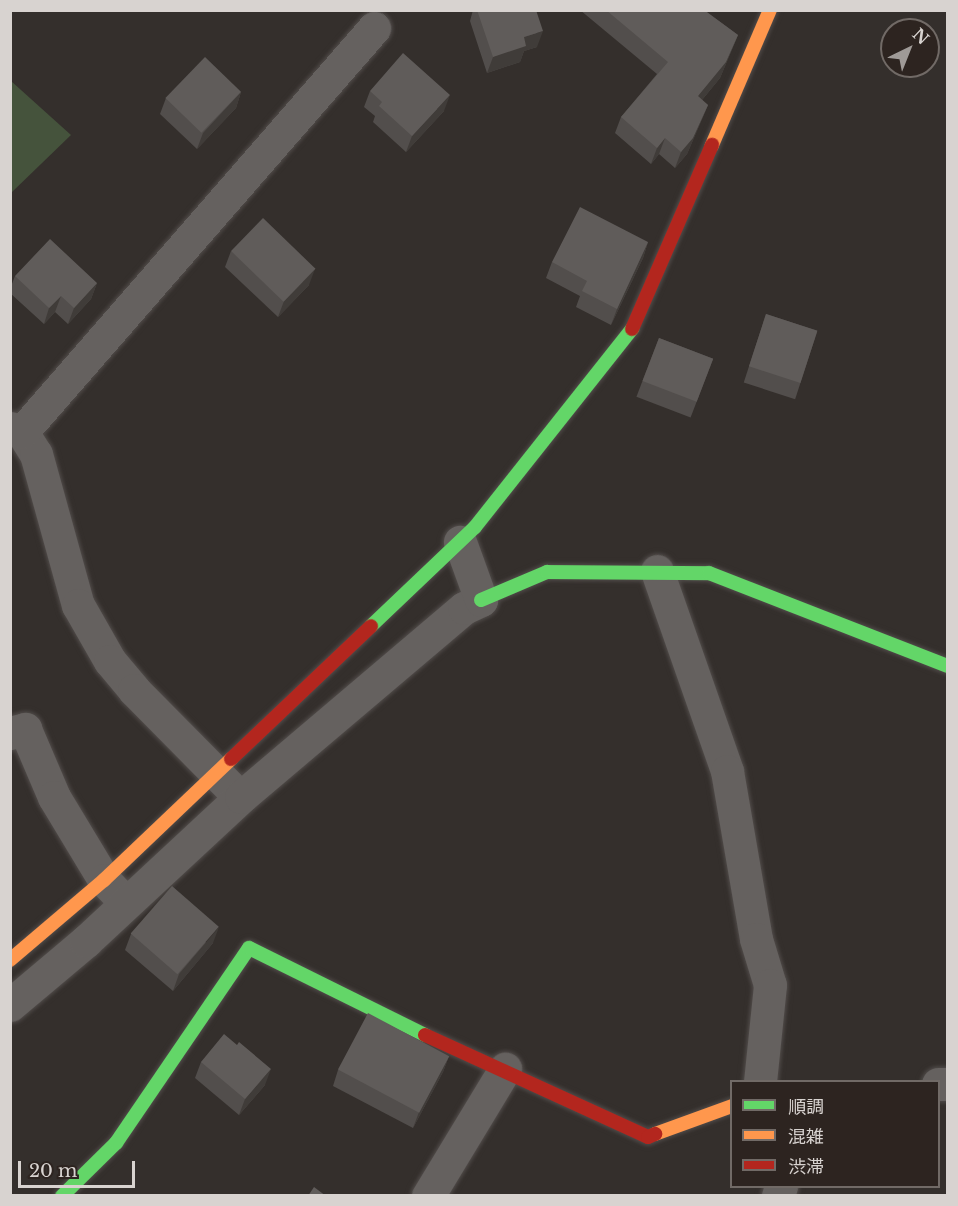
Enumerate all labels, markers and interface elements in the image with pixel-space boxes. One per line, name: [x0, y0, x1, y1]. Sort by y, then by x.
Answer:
north arrow: [880, 18, 940, 78]
text: N: [909, 24, 933, 49]
legend: [730, 1080, 940, 1188]
text: 順調: [788, 1096, 824, 1118]
text: 混雑: [788, 1126, 824, 1148]
scale bar: [21, 1149, 138, 1187]
text: 渋滞: [788, 1156, 824, 1178]
text: 20 m: [29, 1160, 77, 1182]

